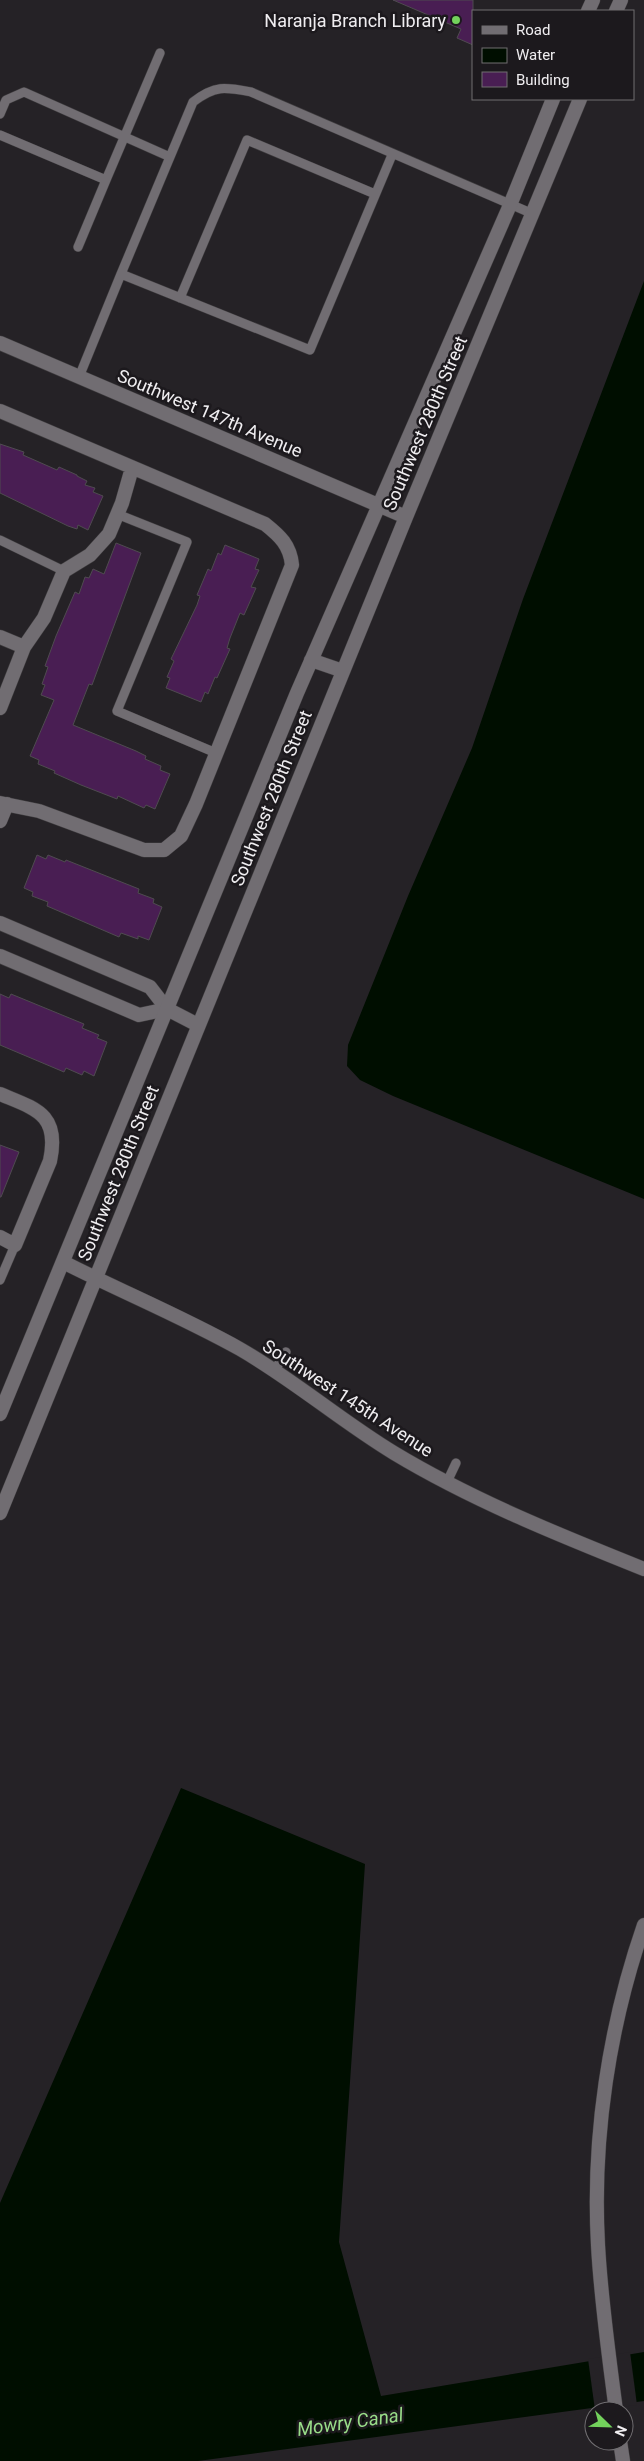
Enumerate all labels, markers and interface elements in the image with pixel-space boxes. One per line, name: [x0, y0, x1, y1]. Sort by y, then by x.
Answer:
place label: Naranja Branch Library: [264, 10, 446, 31]
legend: [472, 10, 634, 100]
marker: Naranja Branch Library: [450, 14, 462, 26]
text: Road: [516, 21, 550, 39]
text: Water: [516, 46, 555, 64]
text: Building: [516, 71, 570, 89]
street label: Southwest 280th Street: [379, 333, 471, 513]
street label: Southwest 147th Avenue: [114, 364, 306, 462]
street label: Southwest 280th Street: [226, 707, 316, 889]
street label: Southwest 280th Street: [73, 1082, 163, 1264]
street label: Southwest 145th Avenue: [259, 1335, 437, 1461]
north arrow: [584, 2401, 634, 2451]
water label: Mowry Canal: [295, 2403, 405, 2441]
text: N: [612, 2423, 630, 2439]

